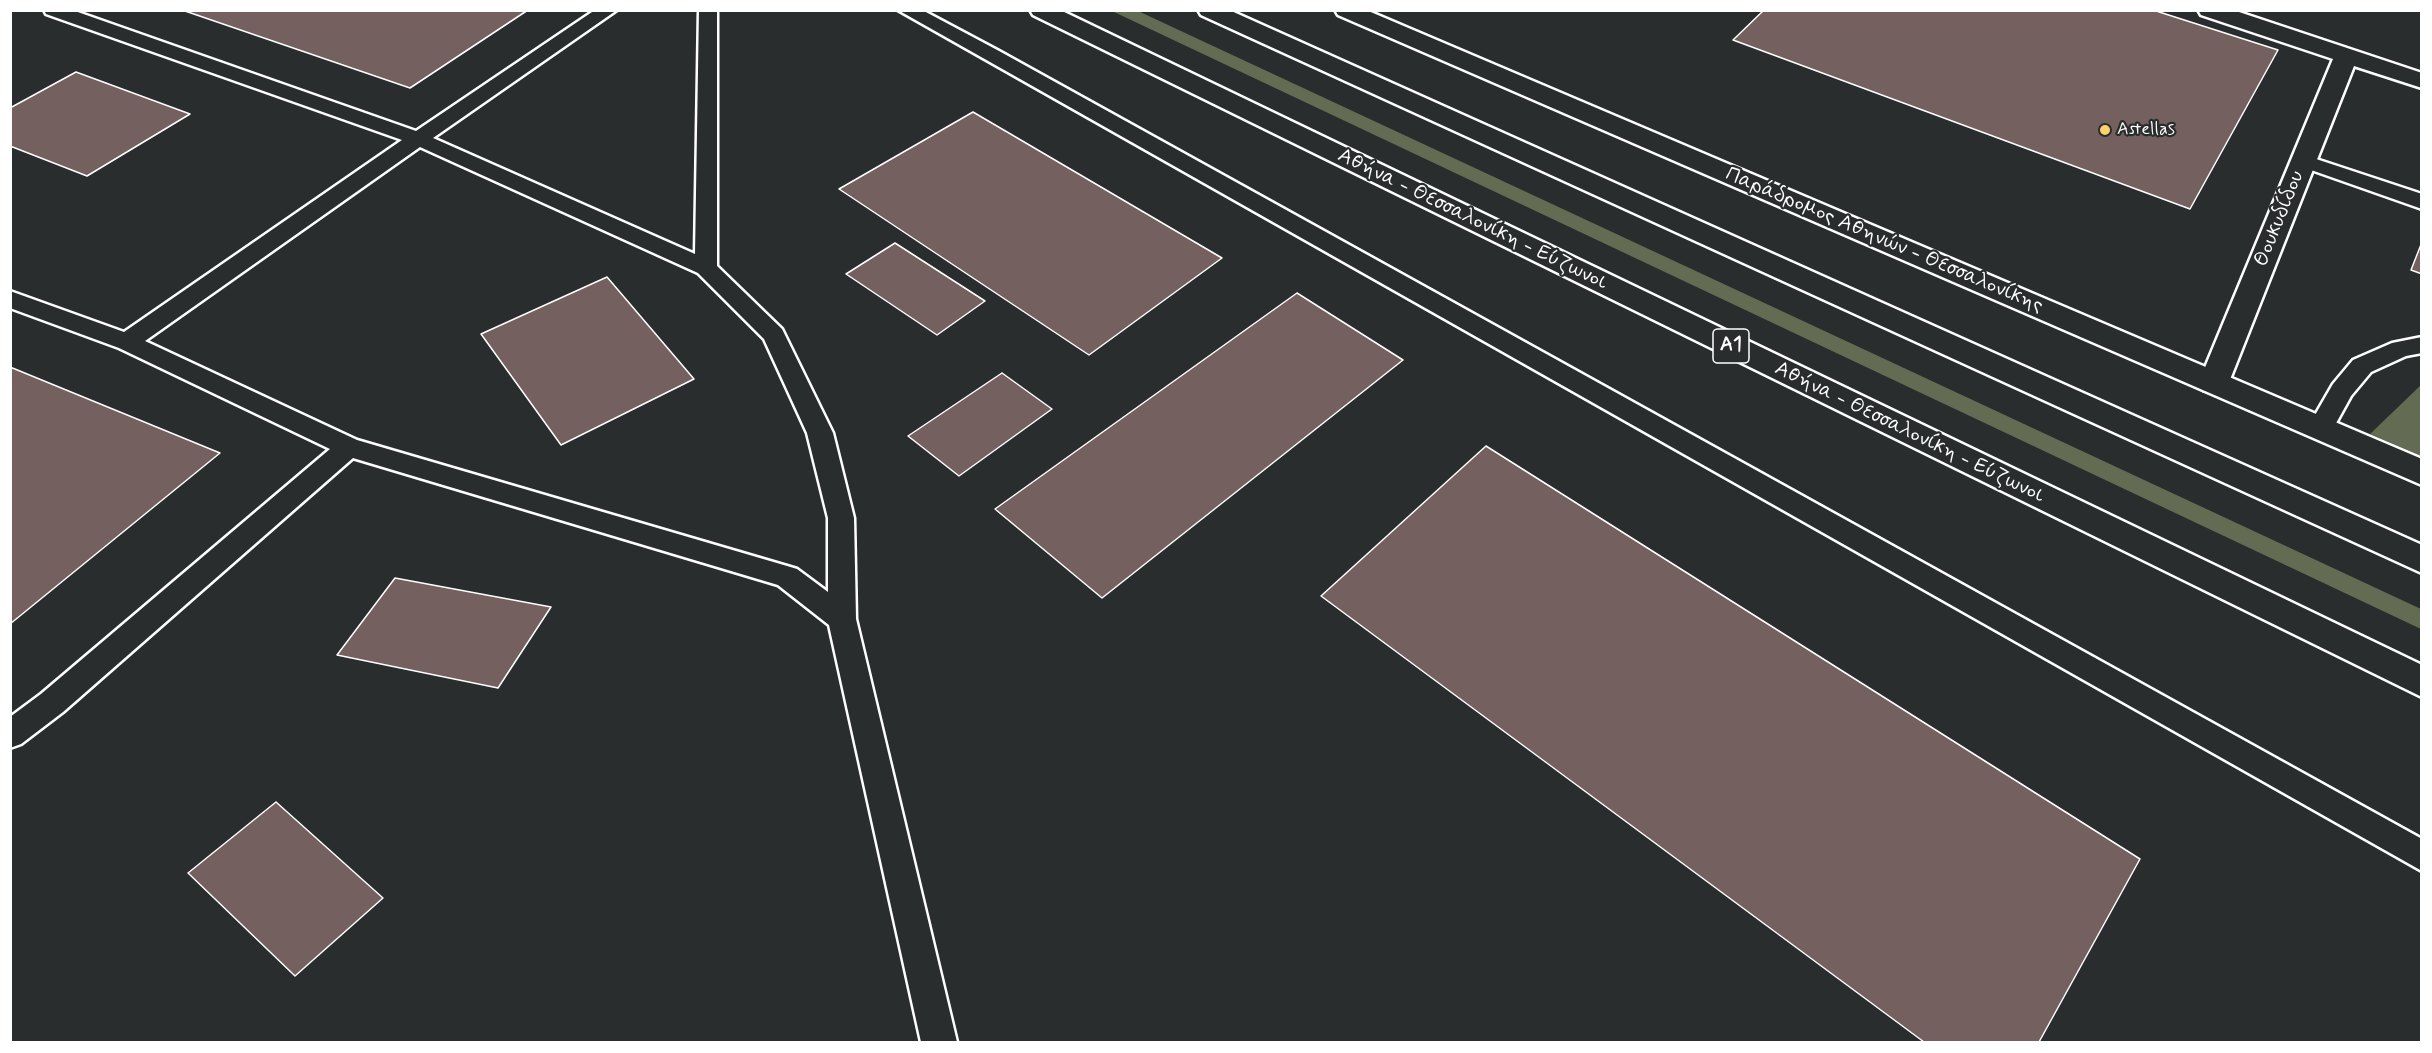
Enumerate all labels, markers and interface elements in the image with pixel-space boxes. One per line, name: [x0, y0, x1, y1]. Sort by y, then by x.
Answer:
place label: Astellas: [2117, 119, 2175, 141]
marker: Astellas: [2098, 123, 2112, 137]
street label: Αθήνα - Θεσσαλονίκη - Εύζωνοι: [1333, 144, 1611, 296]
street label: Παράδρομος Αθηνών - Θεσσαλονίκης: [1721, 162, 2047, 320]
street label: Θουκυδίδου: [2249, 167, 2311, 271]
road number: Α1: [1713, 329, 1749, 363]
street label: Αθήνα - Θεσσαλονίκη - Εύζωνοι: [1770, 357, 2048, 509]

